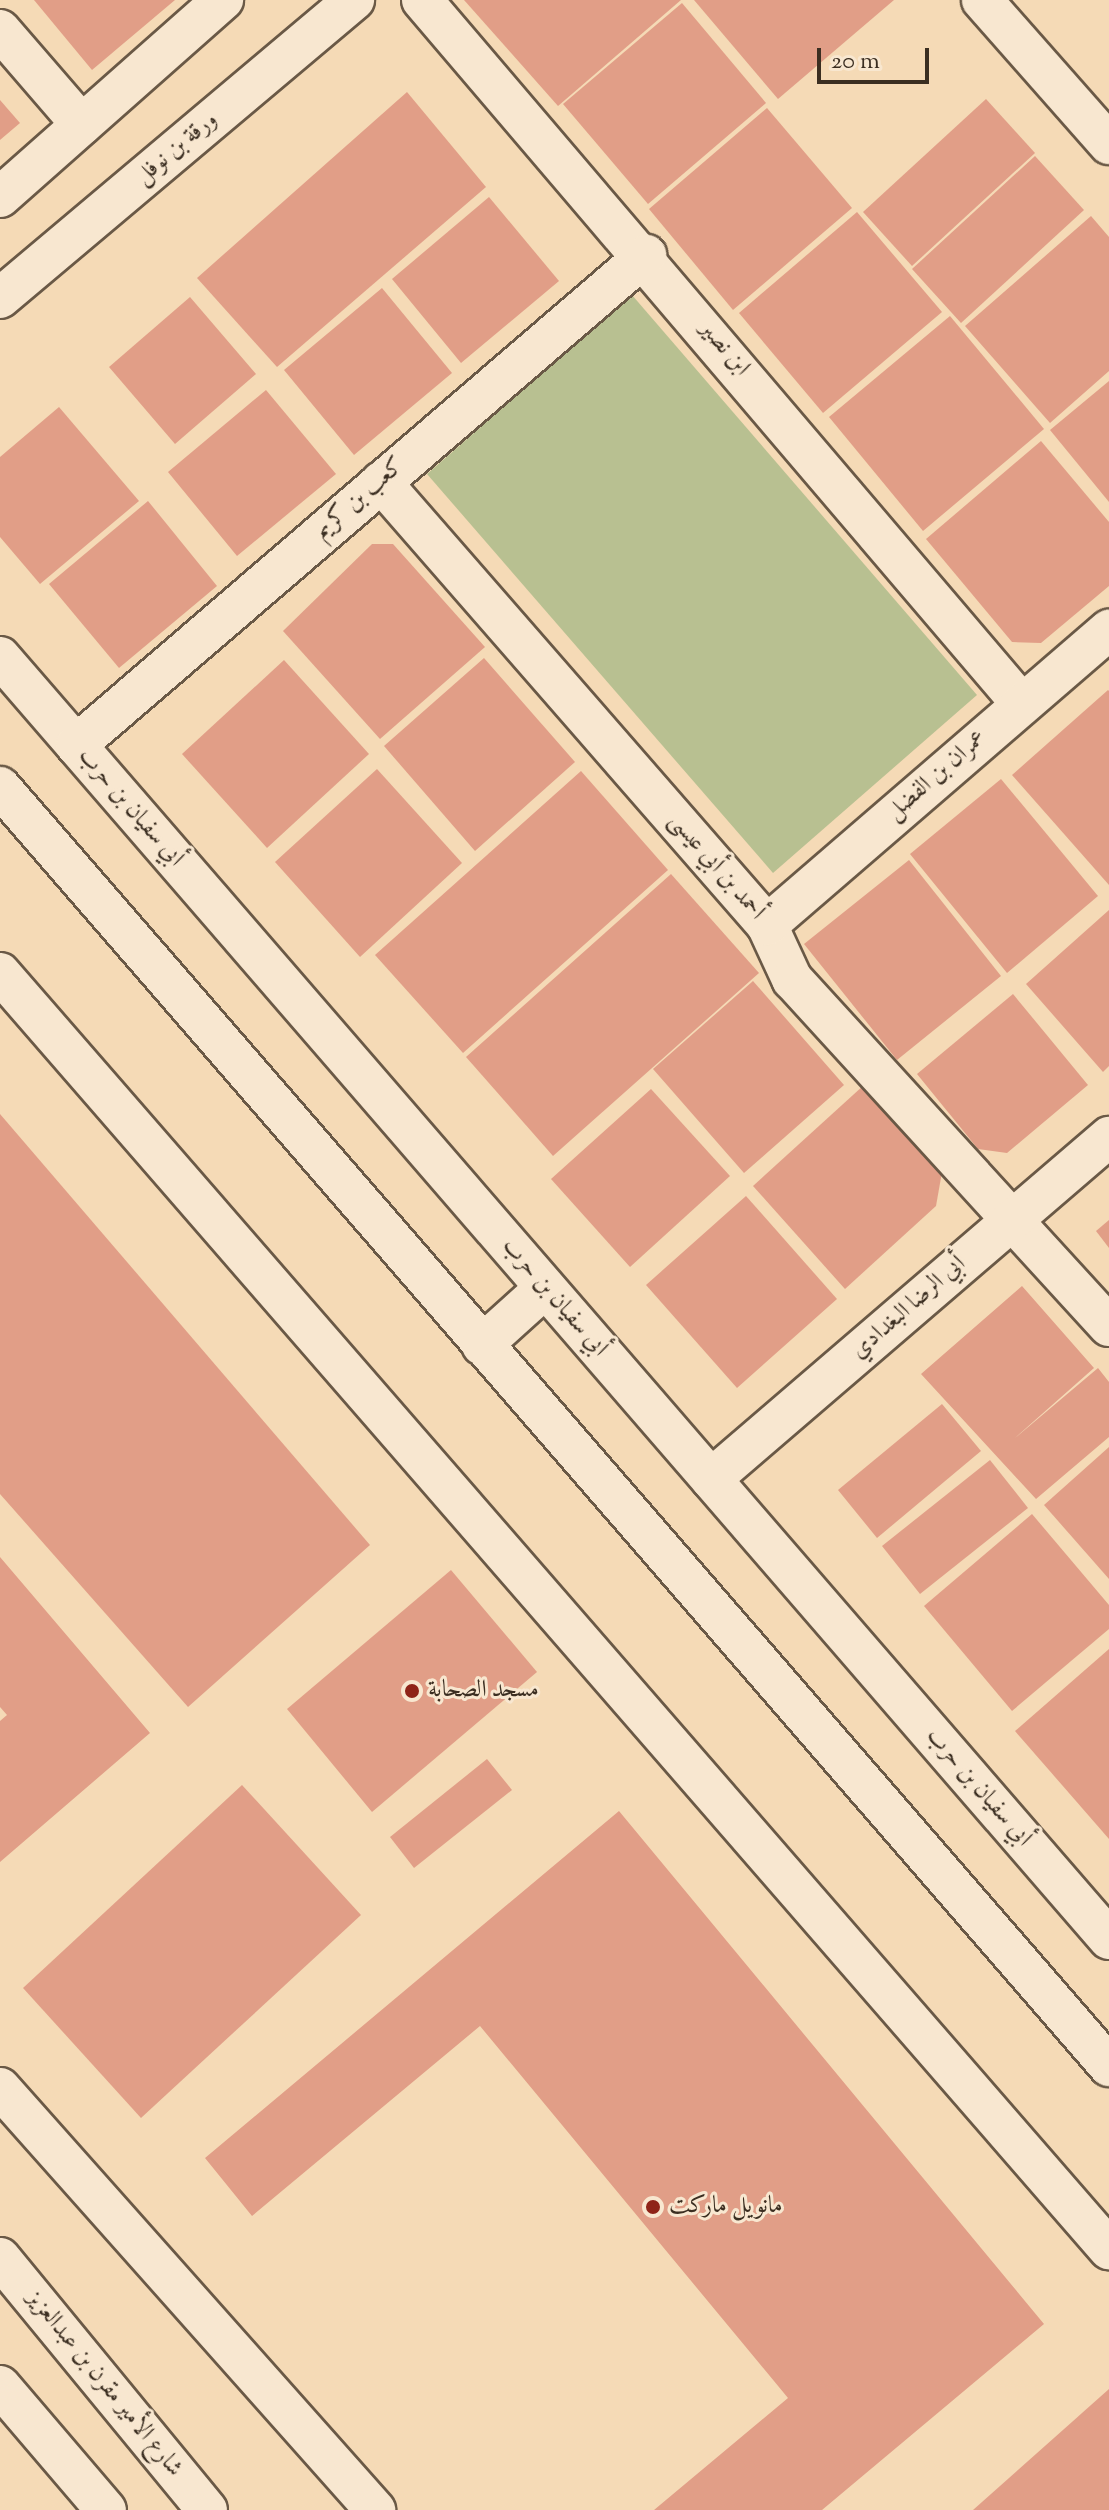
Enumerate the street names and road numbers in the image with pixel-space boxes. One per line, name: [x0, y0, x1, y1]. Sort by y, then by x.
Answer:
street label: ورقة بن نوفل: [130, 106, 224, 192]
street label: ابن نصير: [693, 315, 755, 383]
street label: كعب بن كريم: [309, 452, 411, 546]
street label: عمران بن الفضل: [881, 725, 993, 827]
street label: أبي سفيان بن حرب: [71, 743, 189, 873]
street label: أحمد بن أبي عيسى: [662, 807, 770, 927]
street label: أبي سفيان بن حرب: [495, 1233, 613, 1363]
street label: أبي الرضا البغدادي: [846, 1250, 972, 1366]
street label: أبي سفيان بن حرب: [919, 1723, 1037, 1853]
street label: شارع الأمير مقرن بن عبدالعزيز: [20, 2285, 188, 2483]

